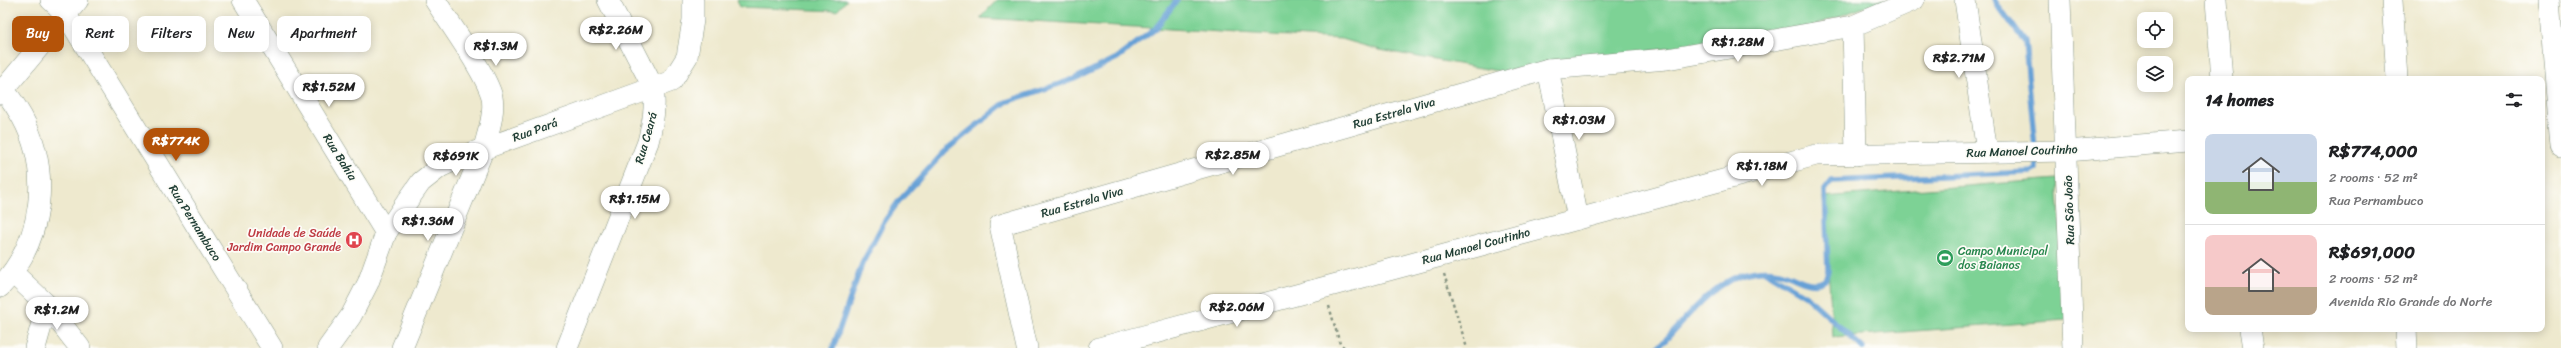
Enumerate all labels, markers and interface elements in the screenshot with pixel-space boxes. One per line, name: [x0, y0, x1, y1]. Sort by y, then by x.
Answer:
map controls: [2137, 12, 2173, 92]
button: locate: [2137, 12, 2173, 48]
chip: Buy: [12, 16, 64, 52]
chip: Rent: [72, 16, 129, 52]
chip: Filters: [137, 16, 206, 52]
chip: New: [214, 16, 269, 52]
chip: Apartment: [277, 16, 371, 52]
pin: R$2.26M: [579, 17, 653, 51]
text: R$2.26M: [589, 18, 643, 41]
pin: R$1.28M: [1701, 29, 1775, 63]
text: R$1.28M: [1712, 30, 1764, 53]
pin: R$1.3M: [463, 33, 529, 67]
text: R$1.3M: [474, 34, 518, 57]
pin: R$2.71M: [1922, 45, 1996, 79]
text: R$2.71M: [1933, 46, 1985, 69]
button: layers: [2137, 56, 2173, 92]
pin: R$1.52M: [292, 74, 366, 108]
text: R$1.52M: [303, 75, 355, 98]
text: 14 homes: [2205, 85, 2274, 115]
icon: filters: [2503, 89, 2525, 111]
street label: Rua Estrela Viva: [1350, 91, 1438, 135]
pin: R$1.03M: [1542, 107, 1616, 141]
text: R$1.03M: [1553, 108, 1605, 131]
street label: Rua Ceará: [628, 109, 664, 167]
street label: Rua Pará: [509, 112, 561, 148]
pin: R$774K: [143, 128, 209, 162]
text: R$774K: [152, 129, 200, 152]
street label: Rua Bahia: [317, 129, 364, 186]
text: R$774,000: [2329, 136, 2418, 166]
street label: Rua Manoel Coutinho: [1966, 138, 2078, 164]
pin: R$2.85M: [1196, 142, 1270, 176]
pin: R$691K: [423, 143, 489, 177]
text: R$2.85M: [1206, 143, 1260, 166]
text: R$691K: [433, 144, 479, 167]
icon: home: [2237, 150, 2285, 198]
pin: R$1.18M: [1725, 153, 1799, 187]
text: R$1.18M: [1737, 154, 1787, 177]
text: 2 rooms · 52 m²: [2329, 166, 2418, 189]
street label: Rua São João: [2057, 175, 2081, 245]
street label: Rua Pernambuco: [163, 180, 227, 266]
street label: Rua Estrela Viva: [1038, 180, 1126, 224]
pin: R$1.15M: [598, 186, 672, 220]
text: R$1.15M: [610, 187, 660, 210]
text: Rua Pernambuco: [2329, 189, 2424, 212]
pin: R$1.36M: [391, 208, 465, 242]
text: R$1.36M: [402, 209, 454, 232]
street label: Rua Manoel Coutinho: [1419, 221, 1533, 271]
place label: Unidade de Saúde Jardim Campo Grande: [226, 222, 341, 258]
hospital icon: Unidade de Saúde Jardim Campo Grande: [344, 230, 364, 250]
text: R$691,000: [2329, 237, 2415, 267]
place label: Campo Municipal dos Baianos: [1958, 240, 2048, 276]
sports icon: Campo Municipal dos Baianos: [1935, 248, 1955, 268]
icon: home: [2237, 251, 2285, 299]
text: 2 rooms · 52 m²: [2329, 267, 2418, 290]
text: Avenida Rio Grande do Norte: [2329, 290, 2492, 313]
pin: R$2.06M: [1200, 294, 1274, 328]
text: R$2.06M: [1210, 295, 1264, 318]
pin: R$1.2M: [24, 297, 90, 331]
text: R$1.2M: [35, 298, 79, 321]

